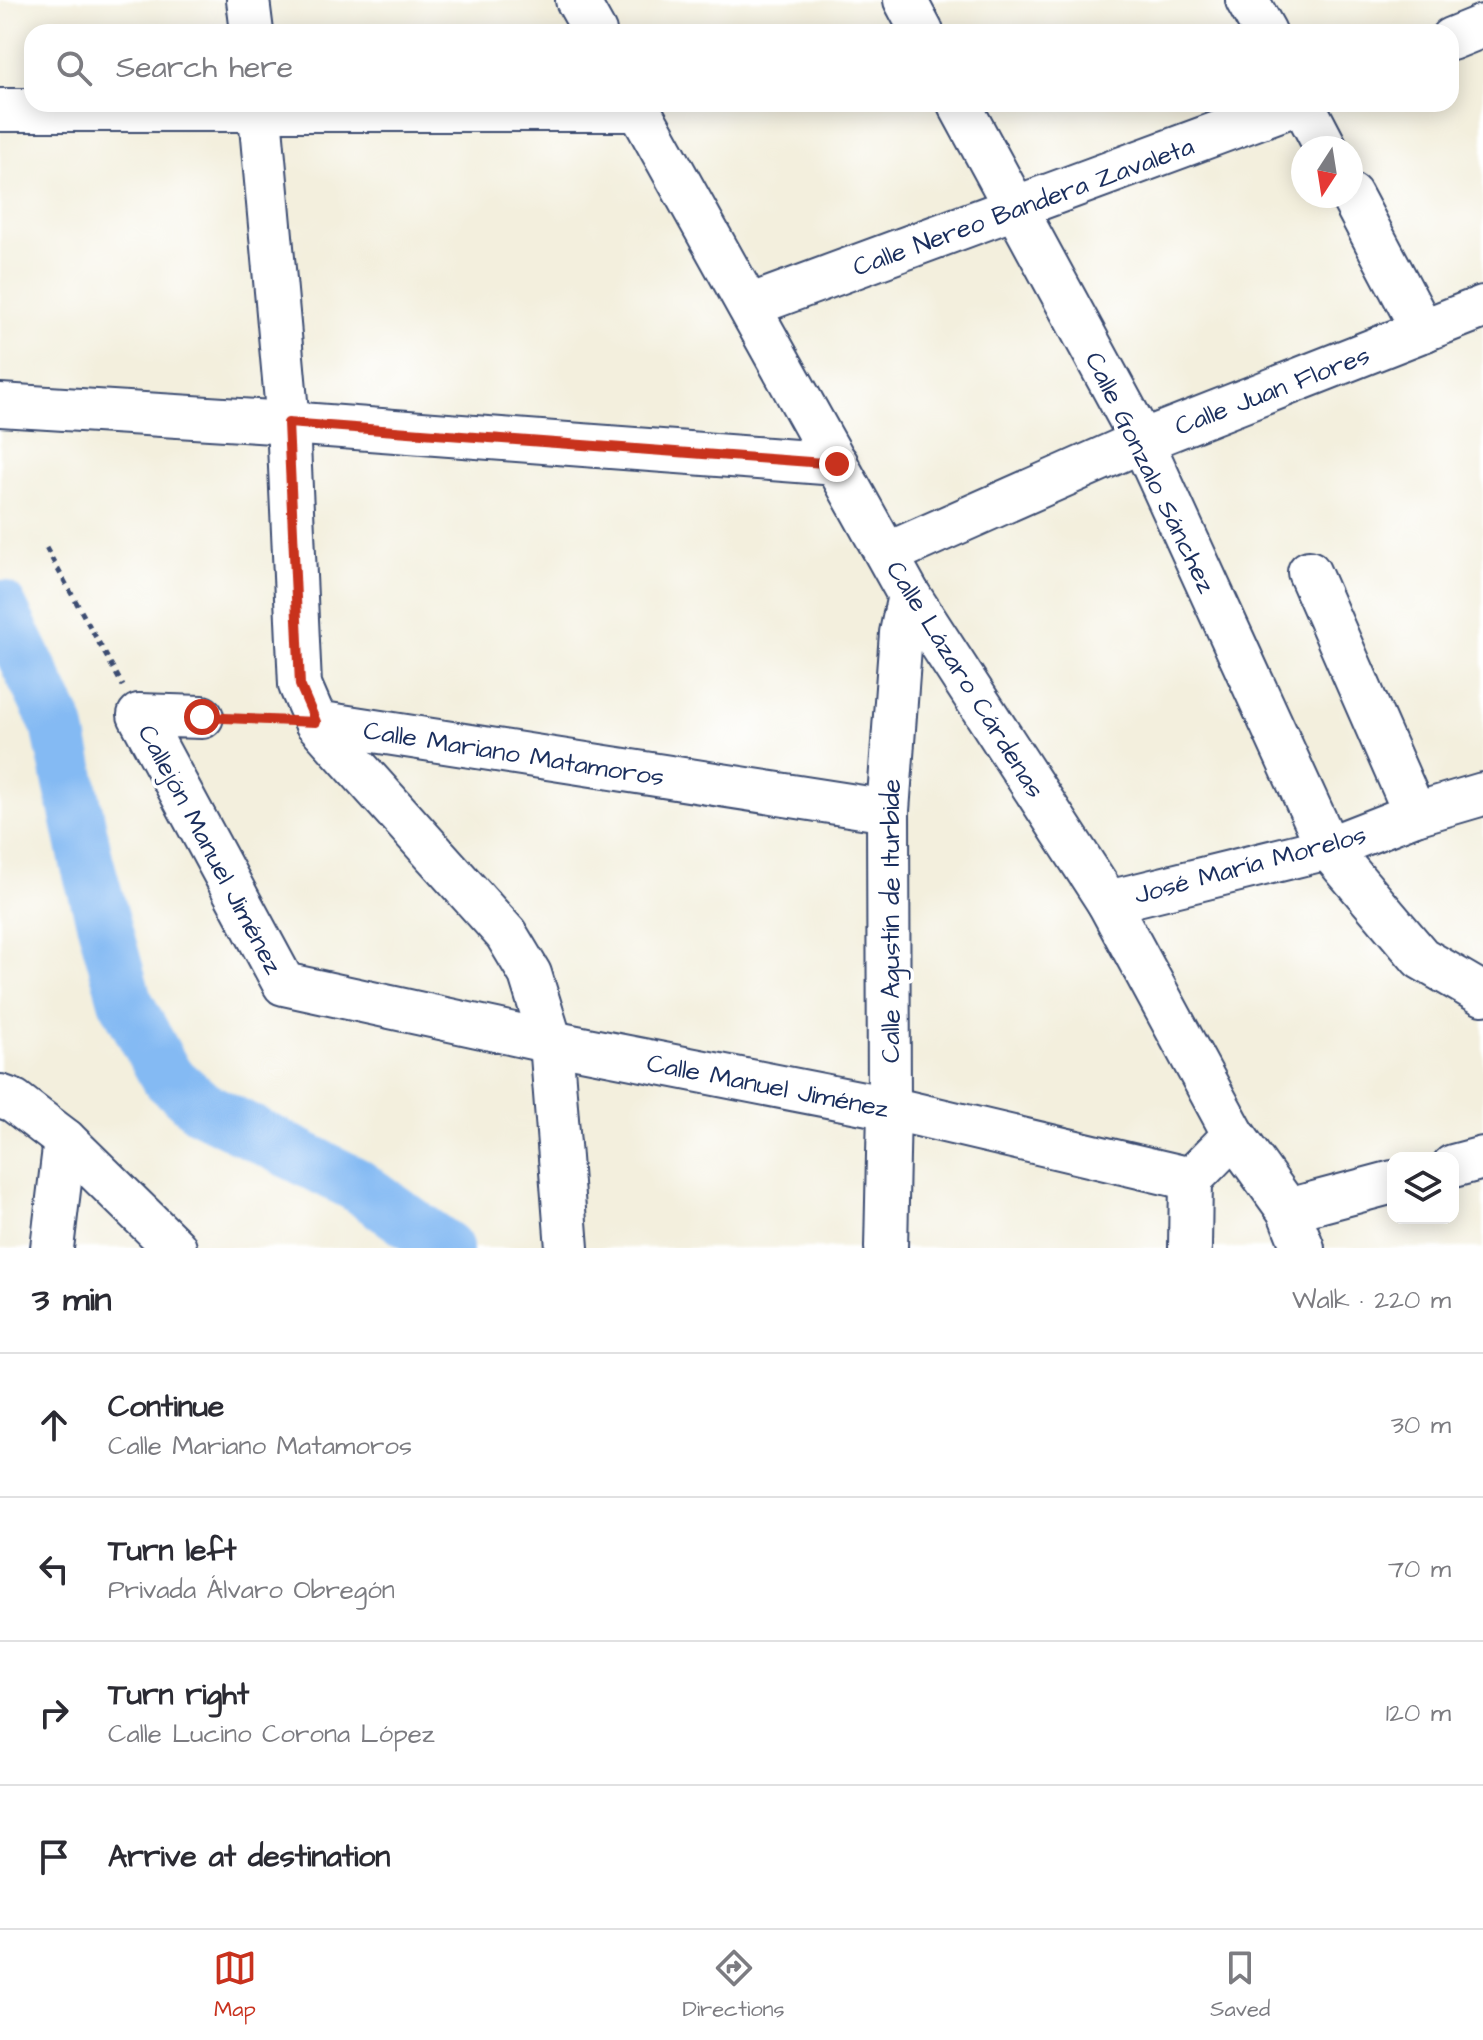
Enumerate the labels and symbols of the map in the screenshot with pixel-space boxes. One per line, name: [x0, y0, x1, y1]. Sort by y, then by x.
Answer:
street label: Calle Nereo Bandera Zavaleta: [848, 128, 1199, 285]
north arrow: [1291, 136, 1363, 208]
street label: Calle Juan Flores: [1170, 337, 1375, 445]
street label: Calle Gonzalo Sánchez: [1076, 346, 1224, 599]
route end: [819, 446, 855, 482]
street label: Calle Lázaro Cárdenas: [877, 554, 1053, 805]
route start: [184, 699, 220, 735]
street label: Calle Mariano Matamoros: [361, 712, 667, 796]
street label: Callejón Manuel Jiménez: [129, 718, 291, 981]
street label: Calle Agustín de Iturbide: [873, 779, 911, 1063]
street label: José María Morelos: [1130, 817, 1370, 913]
street label: Calle Manuel Jiménez: [644, 1045, 892, 1127]

